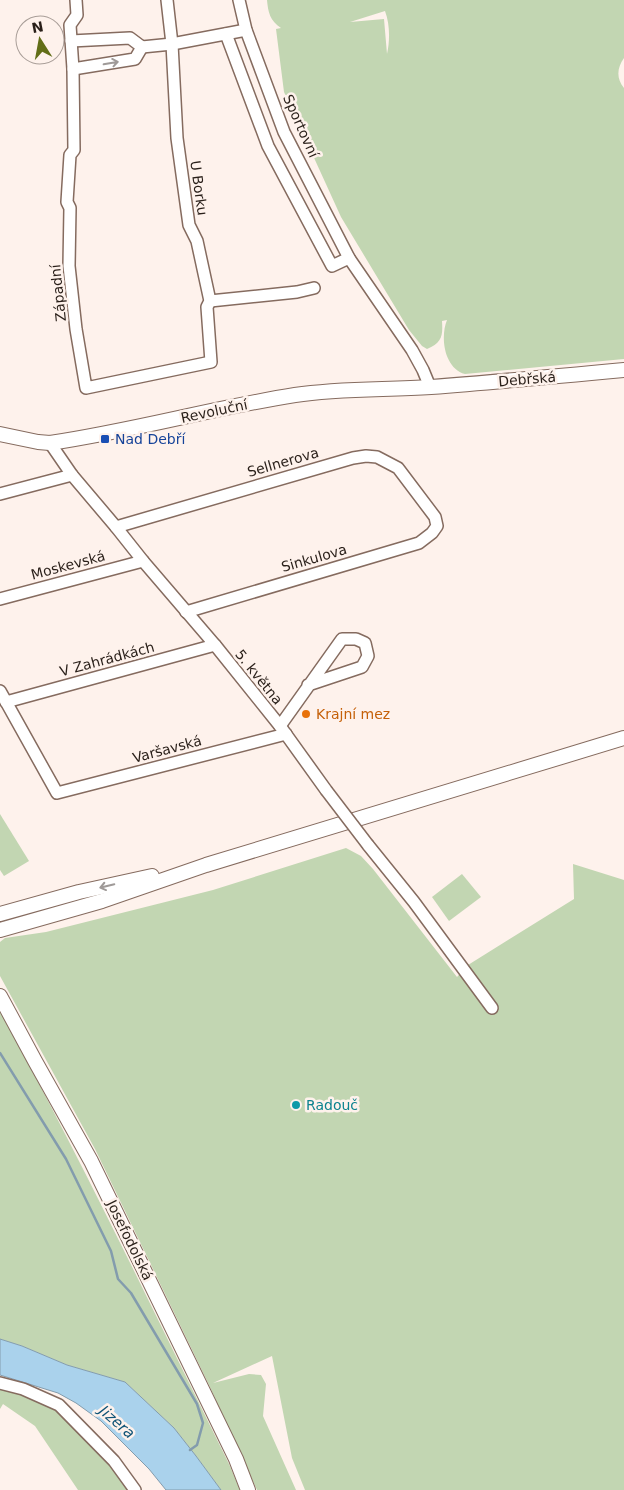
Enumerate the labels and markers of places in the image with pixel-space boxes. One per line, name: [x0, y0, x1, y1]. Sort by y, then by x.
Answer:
place label: Nad Debří: [115, 431, 186, 447]
marker: Nad Debří: [99, 433, 111, 445]
place label: Krajní mez: [316, 706, 390, 722]
marker: Krajní mez: [300, 708, 312, 720]
place label: Radouč: [306, 1097, 358, 1113]
marker: Radouč: [290, 1099, 302, 1111]

